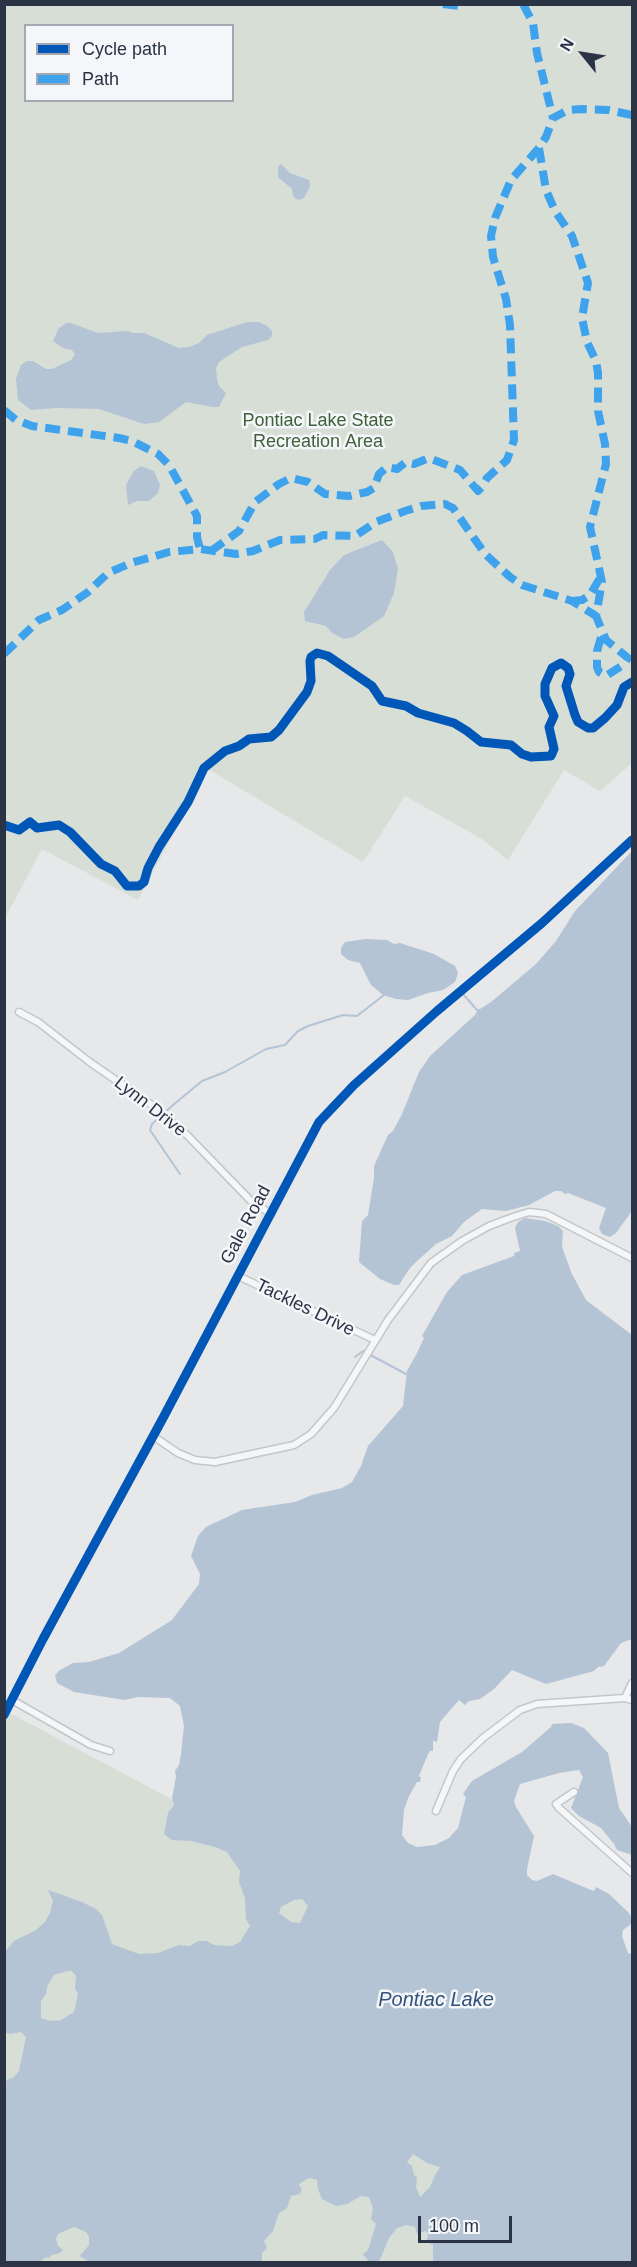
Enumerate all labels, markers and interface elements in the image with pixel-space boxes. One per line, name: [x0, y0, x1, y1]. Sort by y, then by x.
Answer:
legend: [24, 24, 234, 102]
north arrow: [553, 24, 613, 84]
text: N: [557, 35, 577, 54]
text: Cycle path: [82, 39, 167, 59]
text: Path: [82, 69, 119, 89]
park label: Pontiac Lake State Recreation Area: [242, 410, 394, 452]
street label: Lynn Drive: [110, 1072, 190, 1142]
street label: Gale Road: [216, 1182, 276, 1268]
street label: Tackles Drive: [252, 1275, 358, 1341]
water label: Pontiac Lake: [378, 1988, 494, 2012]
scale bar: [421, 2204, 516, 2242]
text: 100 m: [429, 2216, 479, 2236]

